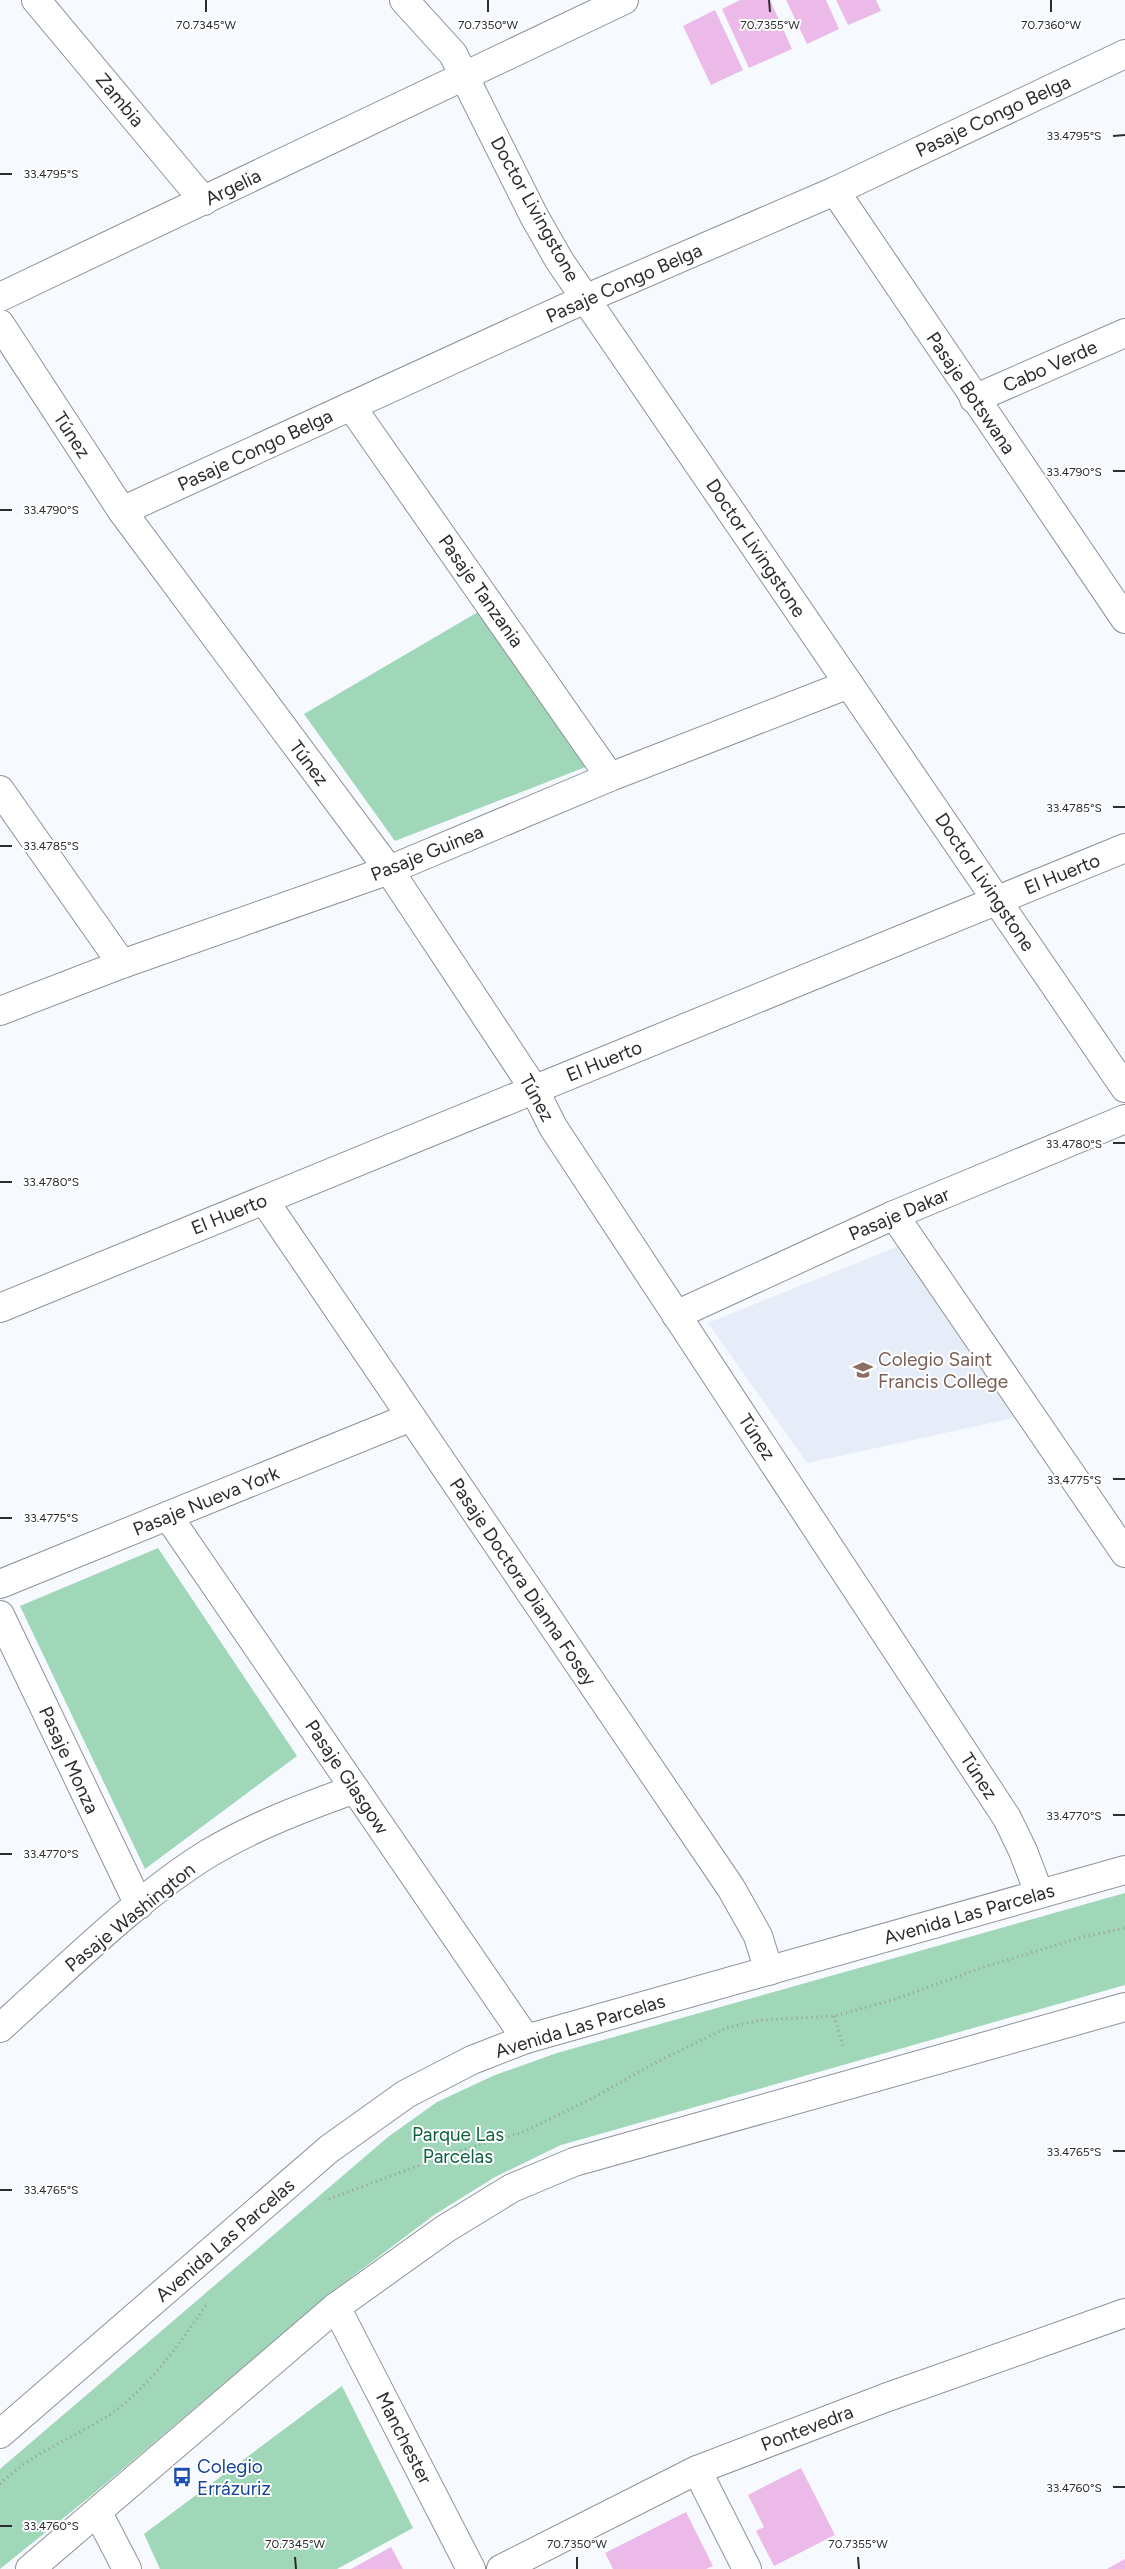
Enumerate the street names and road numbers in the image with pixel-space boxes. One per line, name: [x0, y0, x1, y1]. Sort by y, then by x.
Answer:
street label: Zambia: [91, 68, 149, 132]
street label: Pasaje Congo Belga: [912, 70, 1074, 162]
street label: Doctor Livingstone: [486, 133, 584, 285]
street label: Argelia: [201, 164, 265, 210]
street label: Pasaje Congo Belga: [542, 238, 706, 328]
street label: Pasaje Botswana: [922, 327, 1020, 459]
street label: Cabo Verde: [999, 335, 1101, 397]
street label: Pasaje Congo Belga: [174, 404, 336, 496]
street label: Túnez: [49, 408, 95, 462]
street label: Doctor Livingstone: [701, 474, 811, 622]
street label: Pasaje Tanzania: [434, 530, 528, 652]
street label: Túnez: [285, 736, 333, 790]
street label: Doctor Livingstone: [930, 808, 1040, 956]
street label: Pasaje Guinea: [367, 820, 487, 886]
street label: El Huerto: [1021, 848, 1103, 900]
street label: El Huerto: [563, 1035, 645, 1087]
street label: Túnez: [515, 1070, 559, 1126]
street label: Pasaje Dakar: [845, 1182, 953, 1246]
street label: El Huerto: [188, 1188, 270, 1240]
street label: Túnez: [734, 1410, 780, 1464]
street label: Pasaje Nueva York: [130, 1461, 283, 1541]
street label: Pasaje Doctora Dianna Fosey: [445, 1474, 601, 1690]
street label: Pasaje Monza: [34, 1703, 104, 1817]
street label: Pasaje Glasgow: [300, 1715, 394, 1839]
street label: Túnez: [956, 1749, 1002, 1803]
street label: Pasaje Washington: [60, 1857, 200, 1977]
street label: Avenida Las Parcelas: [881, 1879, 1057, 1949]
street label: Avenida Las Parcelas: [492, 1989, 668, 2063]
street label: Avenida Las Parcelas: [151, 2173, 299, 2307]
street label: Manchester: [371, 2388, 437, 2488]
street label: Pontevedra: [758, 2400, 856, 2456]

